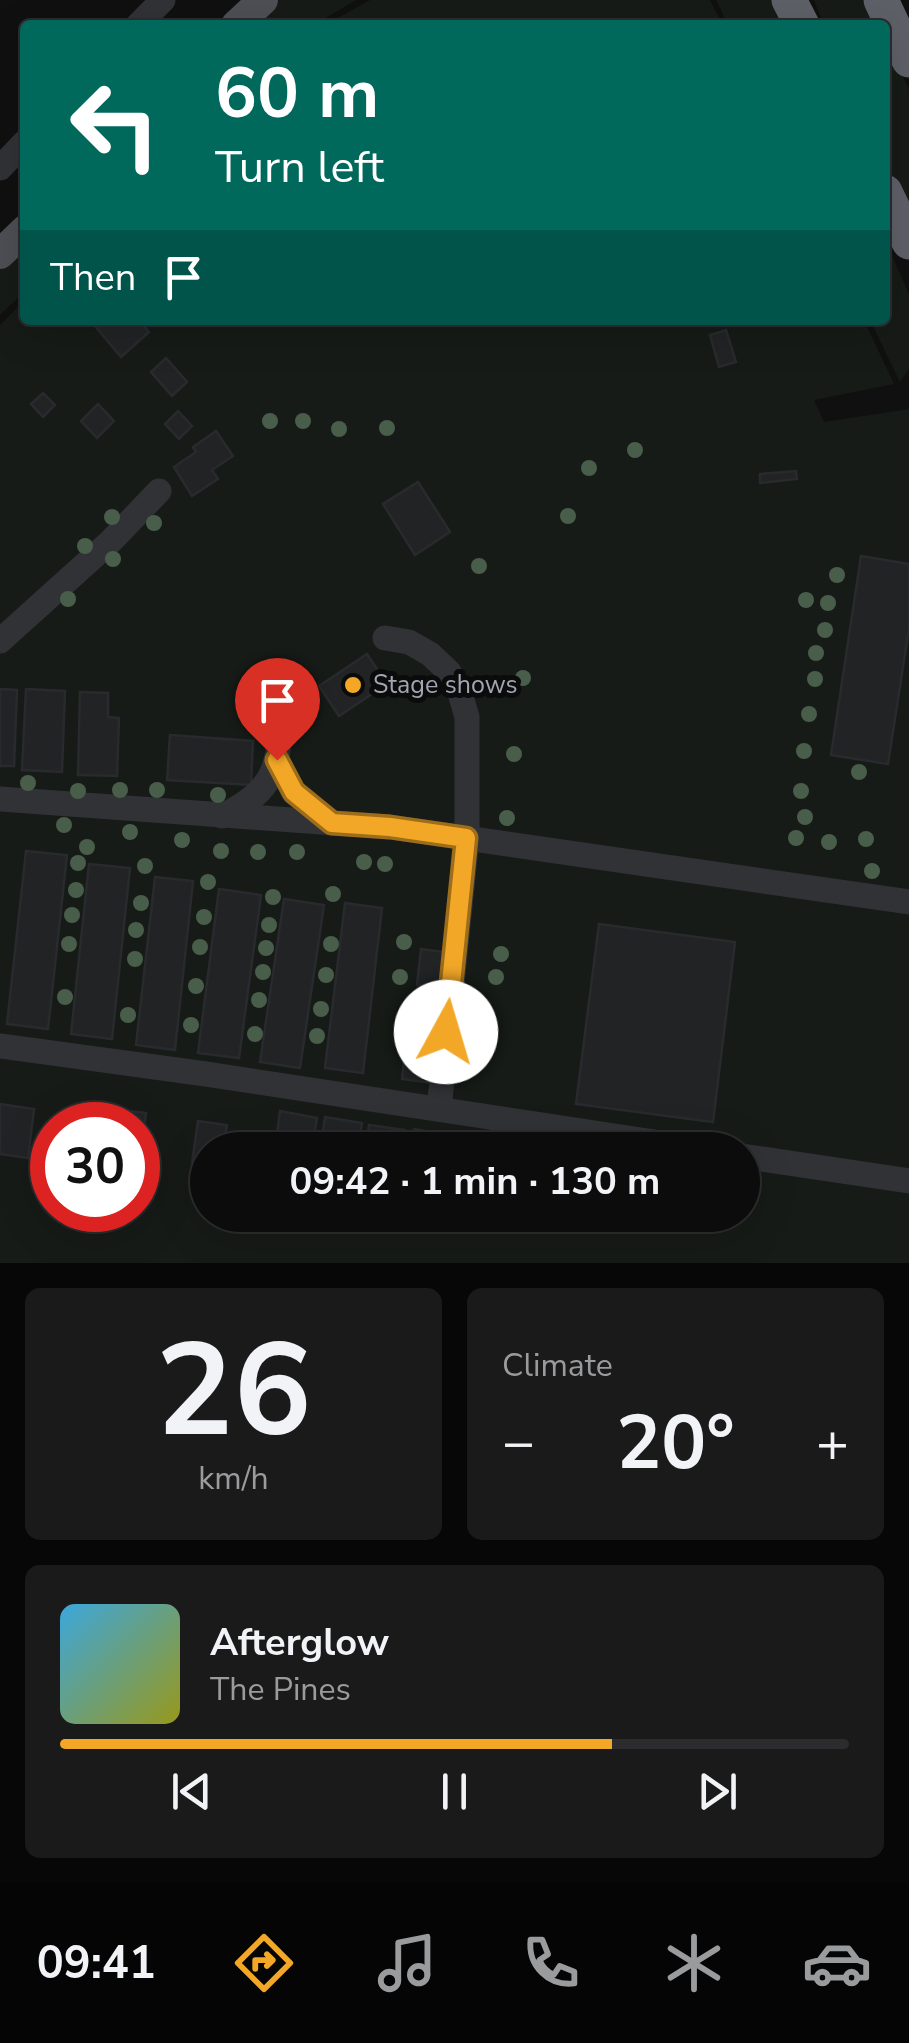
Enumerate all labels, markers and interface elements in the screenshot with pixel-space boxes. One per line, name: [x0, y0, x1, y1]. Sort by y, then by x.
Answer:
text: 60 m: [215, 46, 379, 142]
icon: left: [50, 60, 180, 190]
text: Turn left: [215, 137, 384, 198]
icon: arrive: [156, 250, 211, 305]
text: Then: [50, 252, 136, 303]
pin: [235, 658, 320, 761]
place label: Stage shows: [373, 668, 517, 702]
icon: arrive: [250, 673, 305, 728]
marker: Stage shows: [342, 674, 364, 696]
position arrow: [394, 980, 498, 1084]
speed limit sign: 30: [30, 1102, 160, 1232]
text: 09:42 · 1 min · 130 m: [290, 1156, 660, 1207]
text: 26: [155, 1303, 312, 1480]
text: Climate: [502, 1344, 613, 1387]
text: 20°: [616, 1392, 735, 1494]
text: −: [502, 1405, 535, 1480]
text: +: [816, 1405, 849, 1480]
text: km/h: [198, 1457, 269, 1500]
text: Afterglow: [210, 1617, 389, 1668]
text: The Pines: [210, 1668, 351, 1711]
icon: previous: [164, 1764, 219, 1819]
icon: pause: [427, 1764, 482, 1819]
icon: next: [690, 1764, 745, 1819]
icon: directions: [229, 1928, 299, 1998]
icon: music: [372, 1928, 442, 1998]
icon: phone: [516, 1928, 586, 1998]
icon: climate: [659, 1928, 729, 1998]
icon: car: [802, 1928, 872, 1998]
text: 09:41: [37, 1933, 156, 1994]

